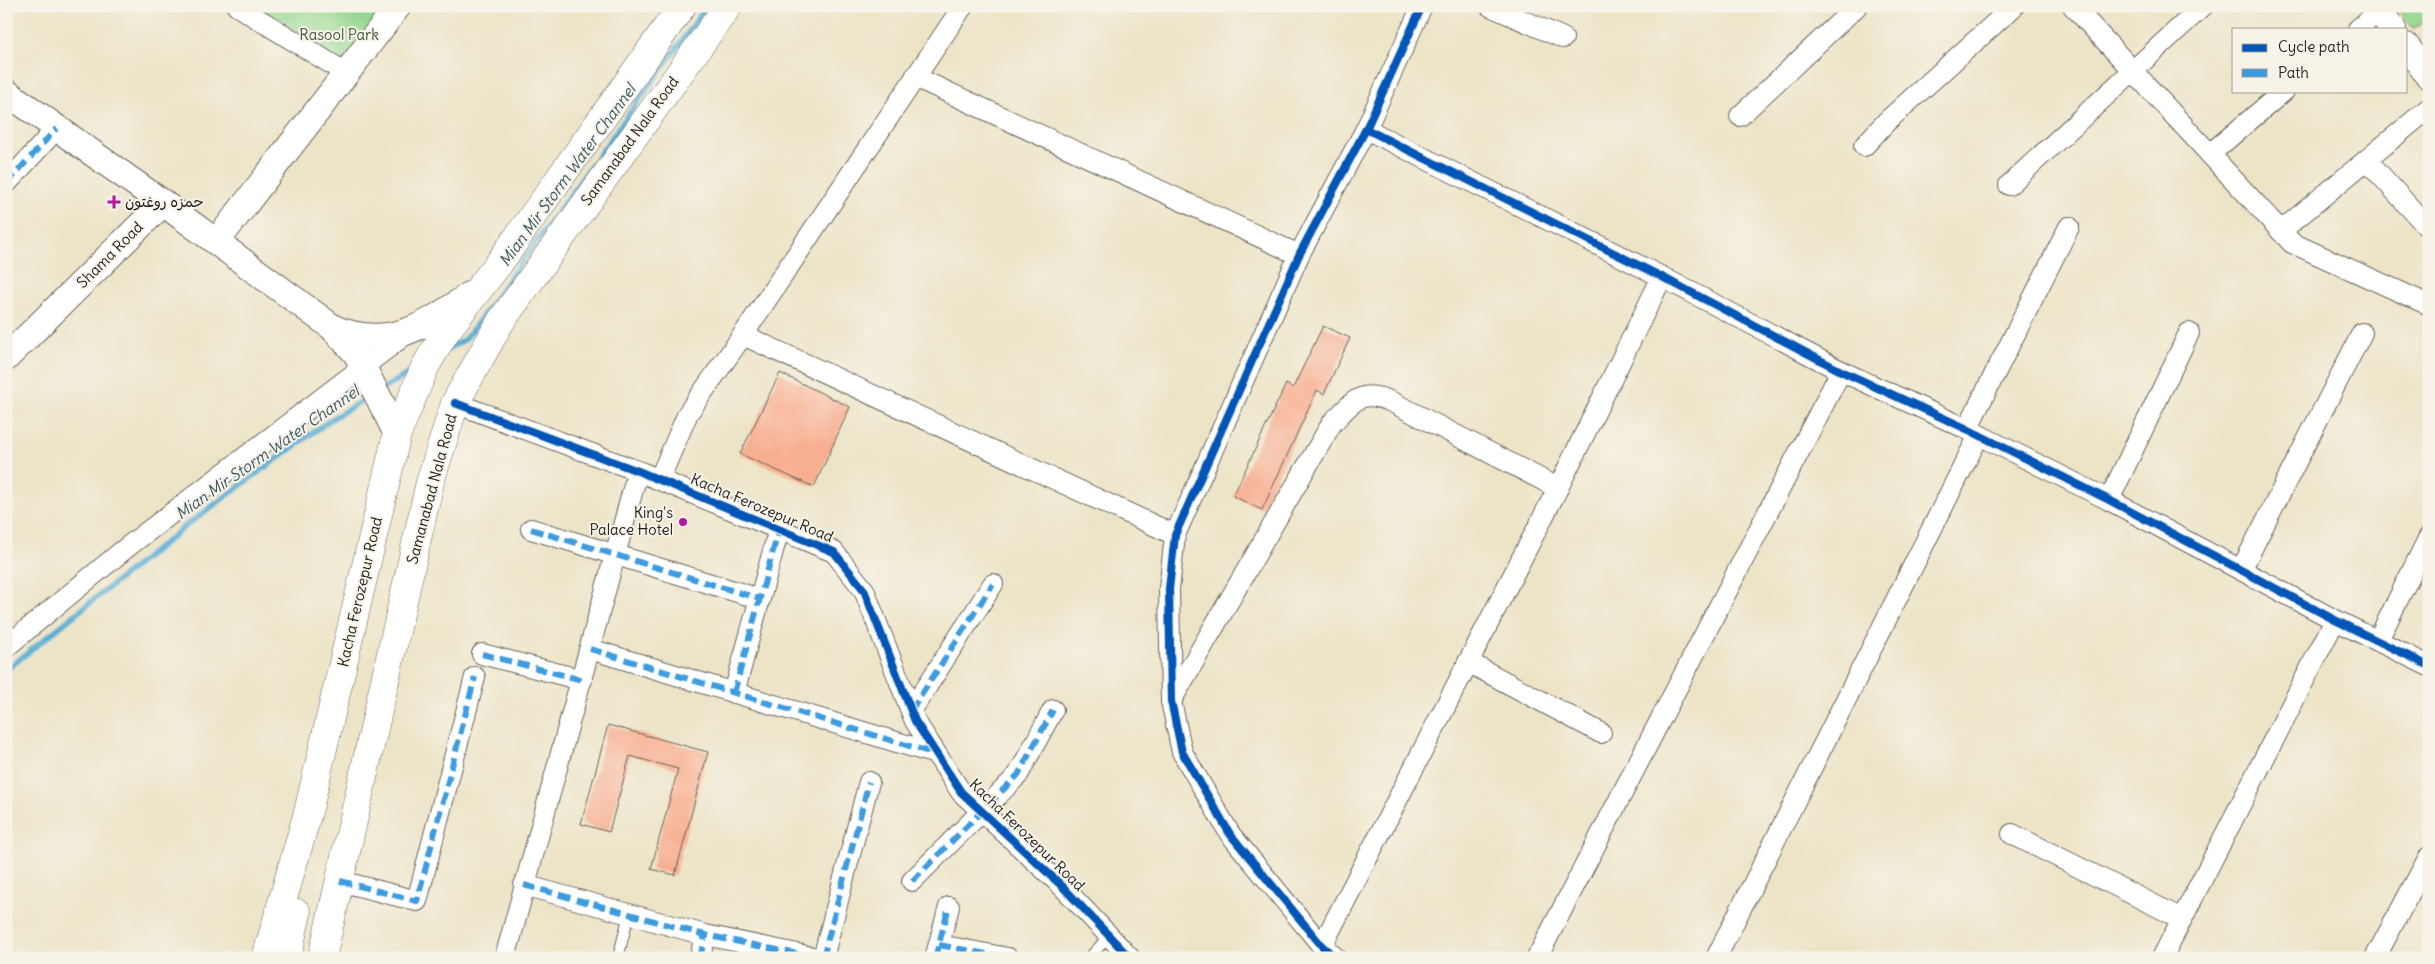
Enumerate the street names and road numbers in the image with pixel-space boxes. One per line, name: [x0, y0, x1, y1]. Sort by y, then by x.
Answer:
street label: Samanabad Nala Road: [576, 72, 683, 209]
street label: Shama Road: [73, 217, 147, 292]
street label: Samanabad Nala Road: [402, 412, 461, 566]
street label: Kacha Ferozepur Road: [688, 469, 837, 546]
street label: Kacha Ferozepur Road: [333, 515, 386, 669]
street label: Kacha Ferozepur Road: [966, 775, 1089, 895]

